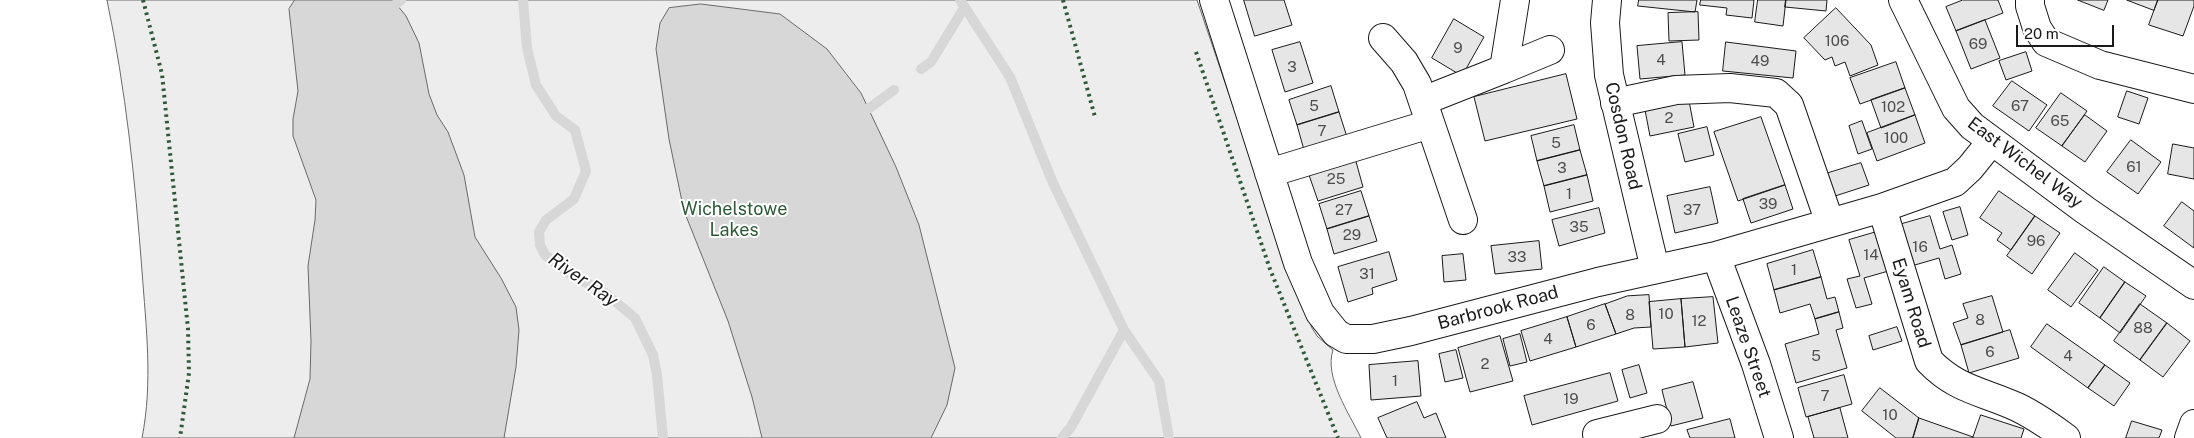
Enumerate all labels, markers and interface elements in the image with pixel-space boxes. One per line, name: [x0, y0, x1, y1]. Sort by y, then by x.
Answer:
scale bar: [2019, 15, 2116, 47]
text: 20 m: [2024, 25, 2059, 42]
house number: 106: [1825, 32, 1849, 50]
house number: 69: [1969, 35, 1987, 53]
house number: 9: [1453, 39, 1463, 57]
house number: 4: [1656, 51, 1666, 69]
house number: 49: [1751, 52, 1769, 70]
house number: 3: [1287, 58, 1297, 76]
street label: Cosdon Road: [1600, 80, 1646, 192]
house number: 5: [1309, 97, 1319, 115]
house number: 67: [2011, 97, 2029, 115]
house number: 102: [1881, 98, 1905, 116]
house number: 2: [1665, 109, 1673, 127]
house number: 65: [2051, 112, 2069, 130]
street label: East Wichel Way: [1963, 113, 2087, 213]
house number: 7: [1317, 122, 1327, 140]
house number: 100: [1884, 129, 1908, 147]
house number: 5: [1551, 134, 1561, 152]
house number: 61: [2126, 158, 2142, 176]
house number: 3: [1557, 159, 1567, 177]
house number: 25: [1327, 170, 1345, 188]
house number: 1: [1566, 185, 1572, 203]
house number: 39: [1759, 195, 1777, 213]
park label: Wichelstowe Lakes: [681, 198, 787, 240]
house number: 27: [1335, 201, 1353, 219]
house number: 37: [1683, 201, 1701, 219]
house number: 35: [1569, 218, 1589, 236]
house number: 29: [1343, 226, 1361, 244]
house number: 96: [2027, 232, 2045, 250]
house number: 16: [1912, 238, 1928, 256]
house number: 14: [1863, 246, 1879, 264]
water label: River Ray: [544, 248, 622, 312]
house number: 33: [1508, 248, 1526, 266]
street label: Eyam Road: [1887, 255, 1935, 351]
house number: 1: [1791, 261, 1797, 279]
house number: 31: [1359, 265, 1375, 283]
street label: Barbrook Road: [1435, 282, 1561, 334]
street label: Leaze Street: [1721, 293, 1775, 401]
house number: 10: [1658, 305, 1674, 323]
house number: 8: [1625, 306, 1635, 324]
house number: 8: [1975, 311, 1985, 329]
house number: 12: [1691, 312, 1707, 330]
house number: 6: [1586, 316, 1596, 334]
house number: 88: [2133, 319, 2153, 337]
house number: 4: [1543, 330, 1553, 348]
house number: 6: [1985, 343, 1995, 361]
house number: 5: [1811, 347, 1821, 365]
house number: 4: [2063, 347, 2073, 365]
house number: 2: [1481, 355, 1489, 373]
house number: 1: [1392, 372, 1398, 390]
house number: 7: [1820, 387, 1830, 405]
house number: 19: [1563, 390, 1579, 408]
house number: 10: [1882, 406, 1898, 424]

